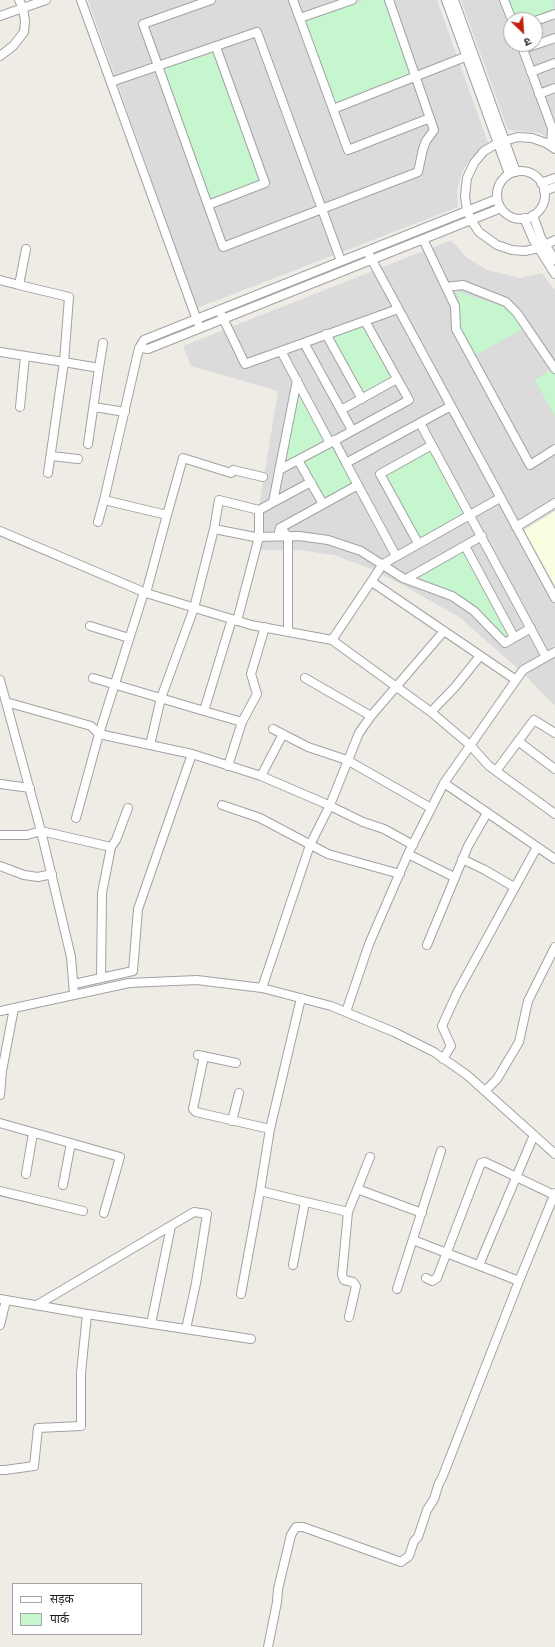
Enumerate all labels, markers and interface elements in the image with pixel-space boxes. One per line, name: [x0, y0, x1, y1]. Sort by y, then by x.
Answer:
north arrow: [503, 12, 543, 52]
text: उ: [522, 34, 534, 50]
legend: [12, 1583, 142, 1635]
text: सड़क: [50, 1591, 74, 1606]
text: पार्क: [50, 1611, 69, 1626]

